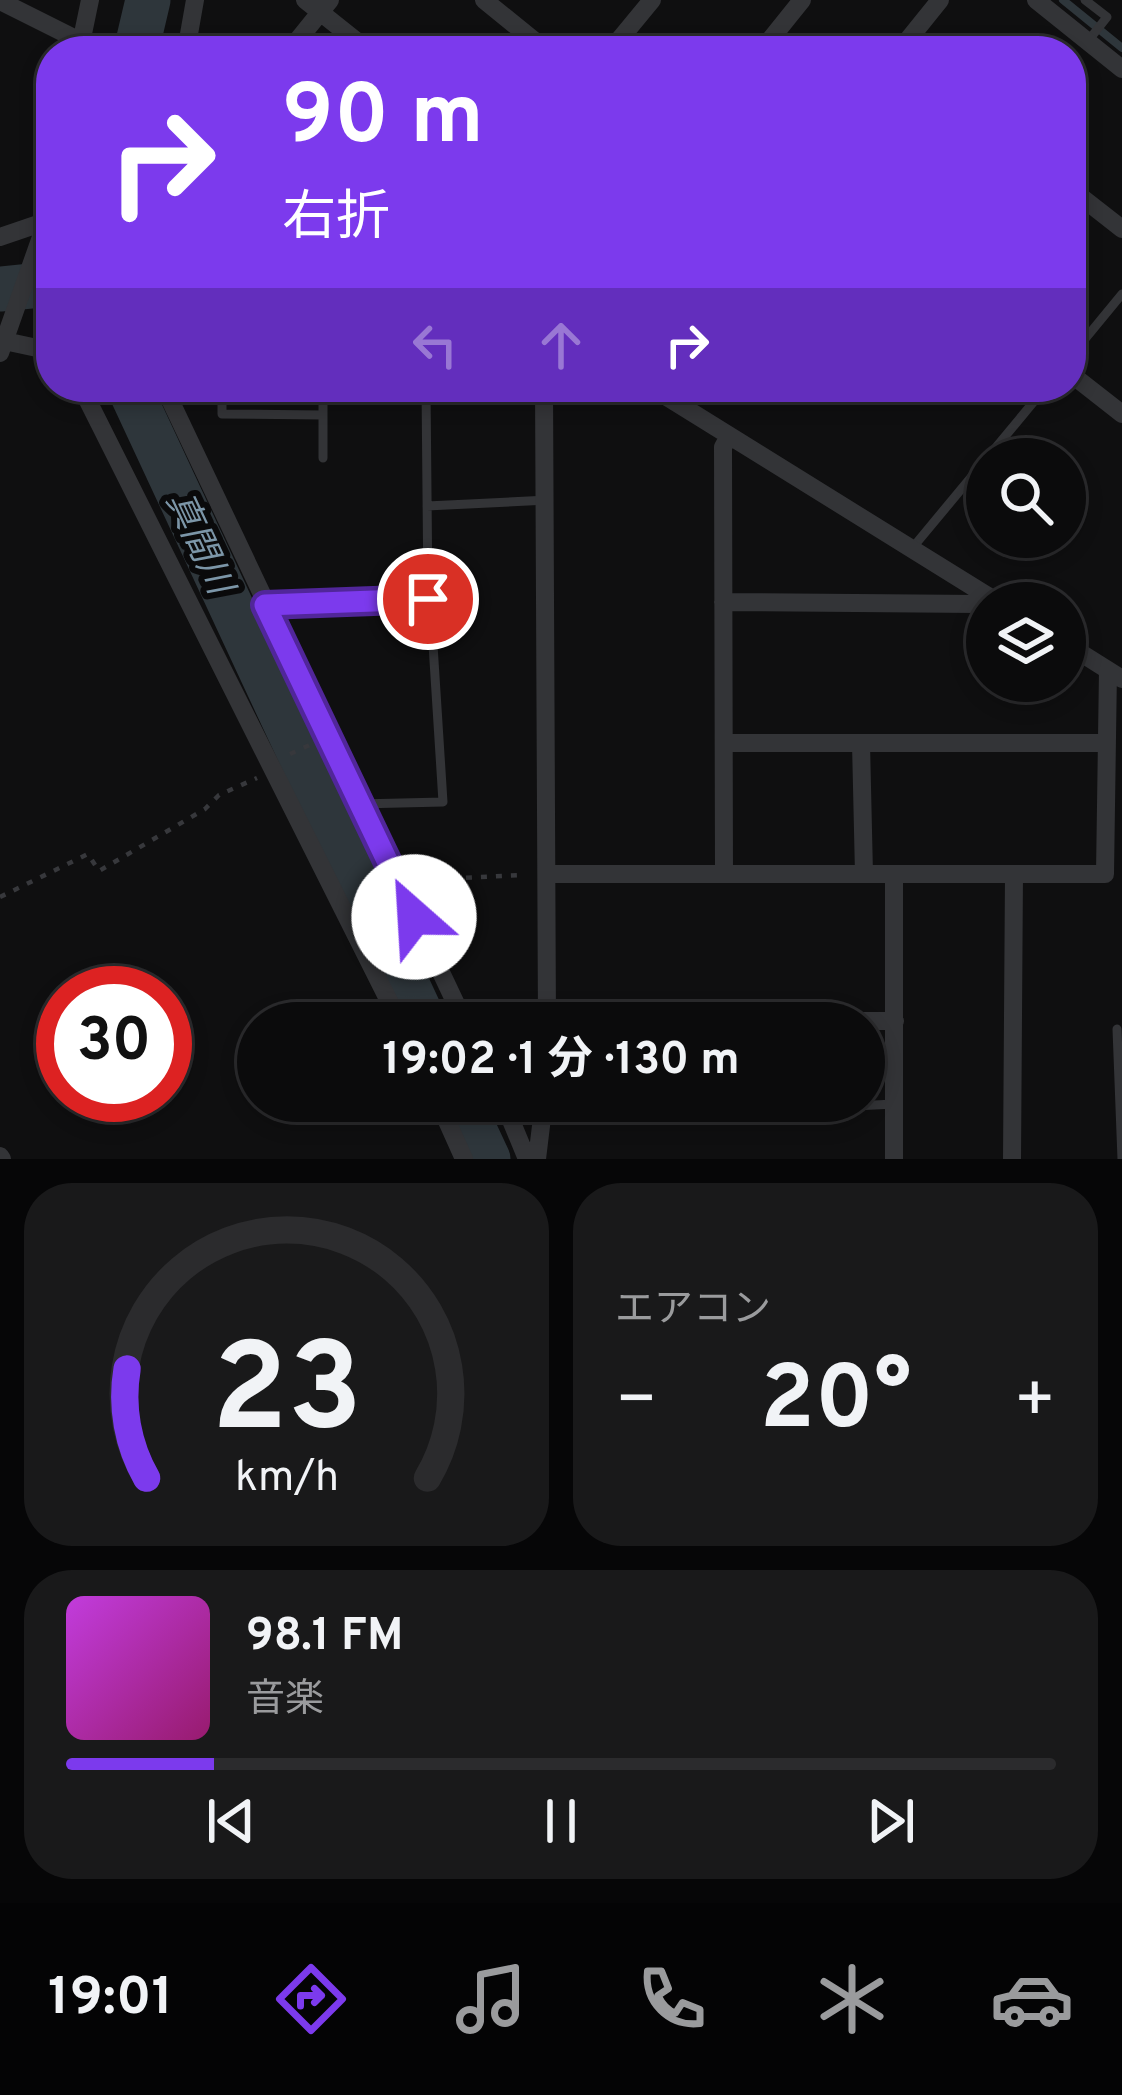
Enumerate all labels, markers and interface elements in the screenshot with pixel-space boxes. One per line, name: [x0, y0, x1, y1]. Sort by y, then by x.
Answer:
text: 90 m: [282, 67, 484, 173]
icon: right: [84, 84, 240, 240]
text: 右折: [282, 186, 390, 255]
icon: left: [402, 312, 468, 378]
icon: ahead: [528, 312, 594, 378]
icon: right: [654, 312, 720, 378]
map controls: [966, 438, 1086, 702]
button: search: [966, 438, 1086, 558]
water label: 真間川: [154, 485, 243, 606]
pin: [377, 548, 479, 650]
icon: arrive: [395, 566, 461, 632]
button: layers: [966, 582, 1086, 702]
position arrow: [351, 854, 477, 980]
speed limit sign: 30: [36, 966, 192, 1122]
text: 19:02 · 1 分 · 130 m: [382, 1033, 740, 1090]
text: エアコン: [615, 1287, 771, 1336]
text: 23: [211, 1317, 362, 1475]
text: 20°: [760, 1347, 911, 1460]
text: −: [615, 1362, 658, 1445]
text: +: [1013, 1362, 1056, 1445]
text: km/h: [234, 1451, 339, 1505]
text: 98.1 FM: [246, 1609, 403, 1666]
text: 音楽: [246, 1677, 324, 1726]
icon: previous: [198, 1788, 264, 1854]
icon: pause: [528, 1788, 594, 1854]
icon: next: [858, 1788, 924, 1854]
icon: directions: [269, 1957, 353, 2041]
icon: music: [449, 1957, 533, 2041]
icon: phone: [630, 1957, 714, 2041]
icon: climate: [810, 1957, 894, 2041]
icon: car: [990, 1957, 1074, 2041]
text: 19:01: [48, 1965, 173, 2034]

